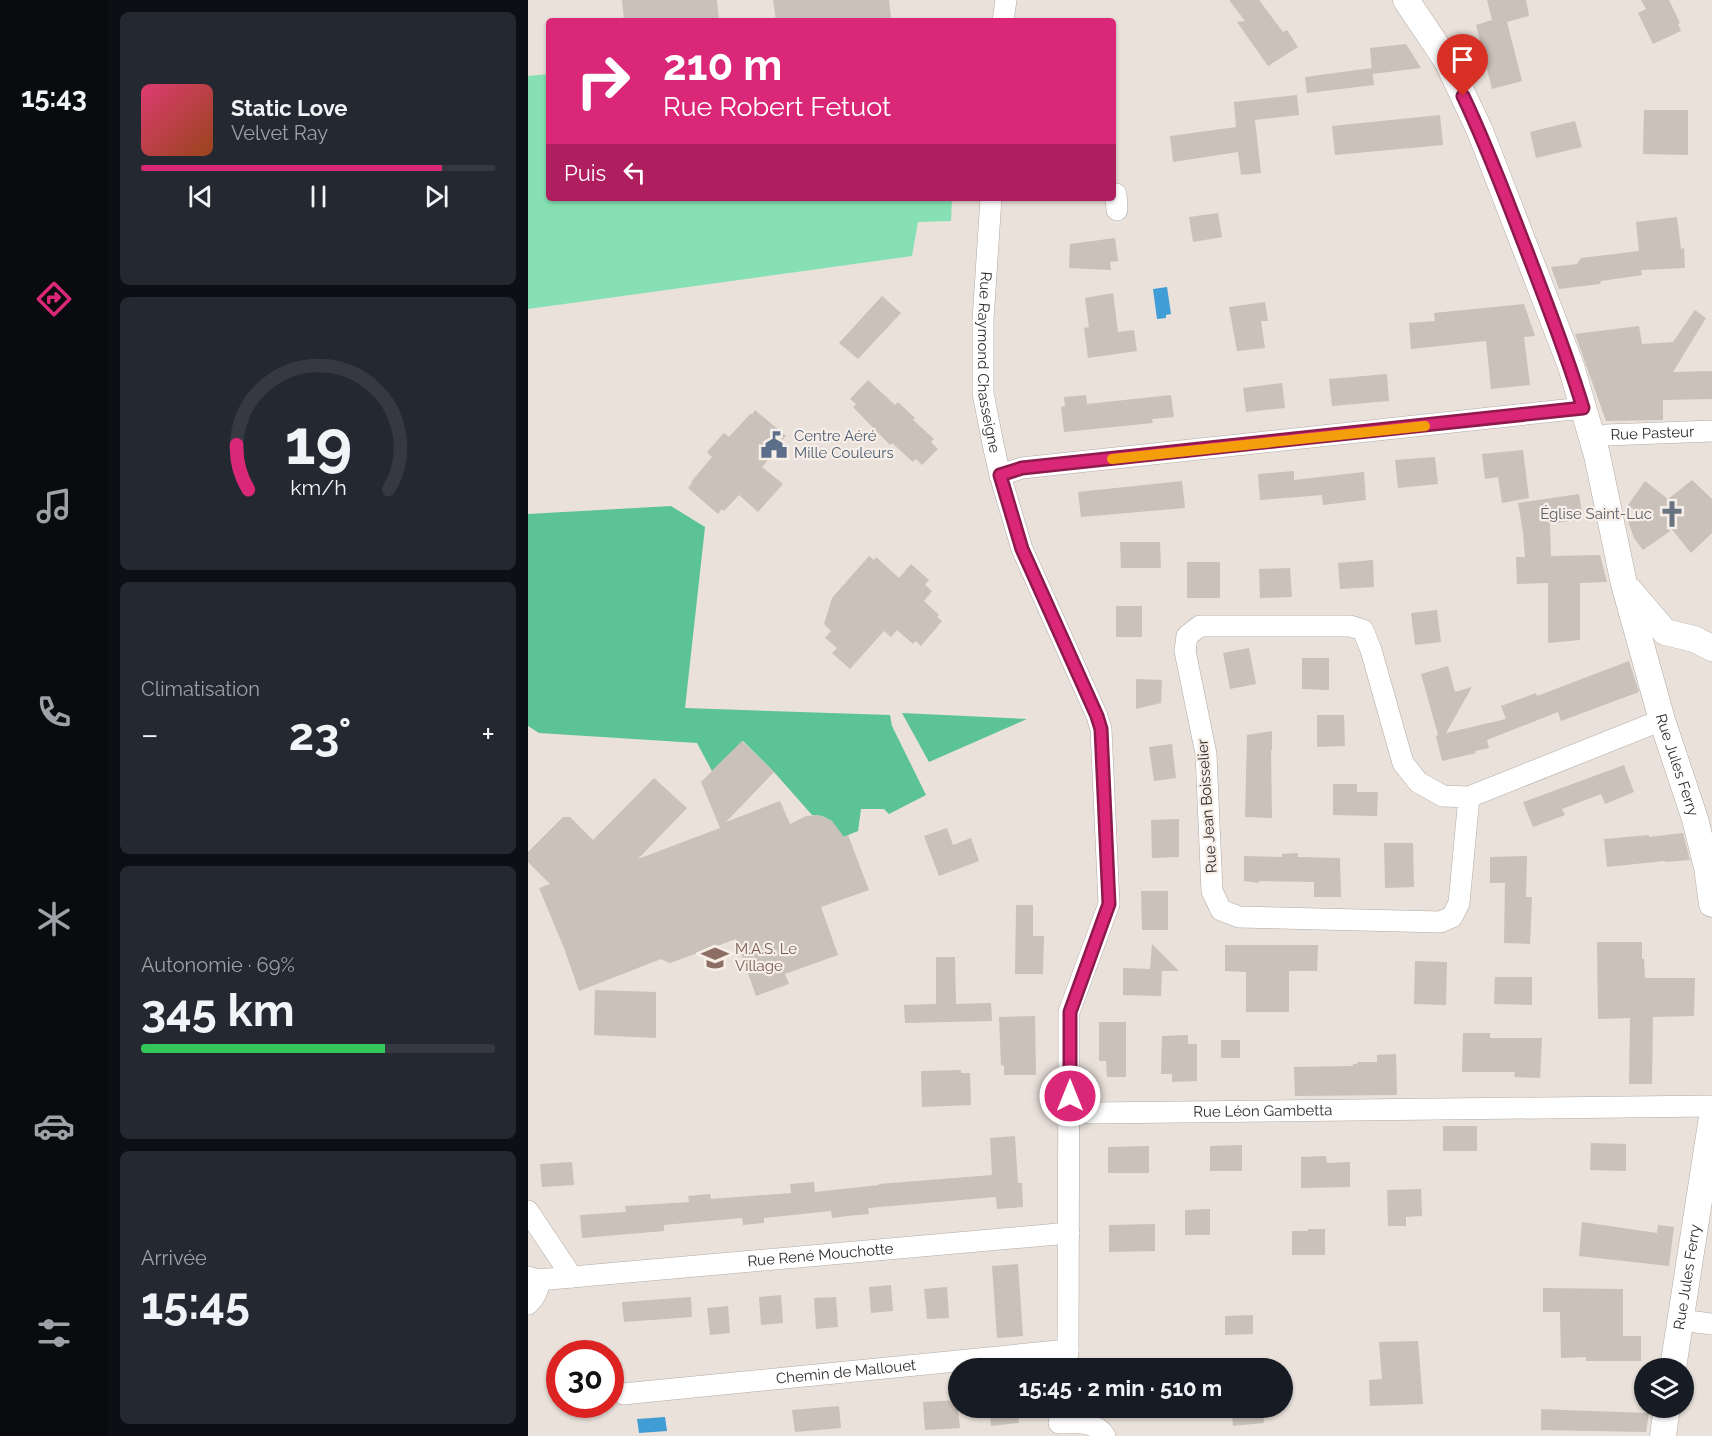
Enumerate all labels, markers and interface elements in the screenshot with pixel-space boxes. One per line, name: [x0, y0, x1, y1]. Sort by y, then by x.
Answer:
pin: [1437, 34, 1488, 96]
text: 210 m: [663, 41, 782, 90]
icon: right: [564, 42, 642, 120]
icon: arrive: [1446, 43, 1479, 76]
text: 15:43: [21, 82, 87, 113]
text: Rue Robert Fetuot: [663, 91, 891, 122]
text: Static Love: [231, 95, 348, 121]
text: Velvet Ray: [231, 121, 328, 145]
icon: left: [618, 156, 651, 189]
text: Puis: [564, 160, 606, 186]
icon: previous: [184, 180, 217, 213]
icon: pause: [302, 180, 335, 213]
icon: next: [420, 180, 453, 213]
street label: Rue Raymond Chasseigne: [974, 271, 1004, 455]
icon: directions: [33, 278, 75, 320]
text: 19: [284, 405, 352, 479]
street label: Rue Pasteur: [1610, 423, 1695, 444]
place label: Centre Aéré Mille Couleurs: [794, 427, 894, 462]
public building icon: Centre Aéré Mille Couleurs: [759, 430, 789, 460]
text: km/h: [290, 476, 346, 501]
icon: music: [33, 485, 75, 527]
church icon: Église Saint-Luc: [1657, 499, 1687, 529]
place label: Église Saint-Luc: [1540, 505, 1652, 523]
text: Climatisation: [141, 677, 260, 701]
icon: phone: [33, 691, 75, 733]
text: 23°: [289, 708, 351, 761]
street label: Rue Jules Ferry: [1652, 712, 1702, 818]
text: −: [141, 715, 159, 754]
text: +: [481, 715, 495, 754]
street label: Rue Jean Boisselier: [1193, 738, 1221, 874]
icon: climate: [33, 898, 75, 940]
place label: M.A.S. Le Village: [735, 940, 797, 975]
school or university icon: M.A.S. Le Village: [700, 943, 730, 973]
text: Autonomie · 69%: [141, 953, 295, 977]
text: 345 km: [141, 984, 295, 1037]
position arrow: [1038, 1064, 1102, 1128]
street label: Rue Léon Gambetta: [1193, 1101, 1333, 1121]
icon: car: [33, 1105, 75, 1147]
street label: Rue Jules Ferry: [1670, 1223, 1704, 1331]
street label: Rue René Mouchotte: [747, 1240, 894, 1270]
text: Arrivée: [141, 1246, 207, 1270]
text: 15:45: [141, 1277, 250, 1330]
icon: filters: [33, 1312, 75, 1354]
speed limit sign: 30: [546, 1340, 624, 1418]
street label: Chemin de Mallouet: [775, 1356, 917, 1388]
map controls: [1634, 1358, 1694, 1418]
button: layers: [1634, 1358, 1694, 1418]
text: 15:45 · 2 min · 510 m: [1019, 1375, 1222, 1401]

